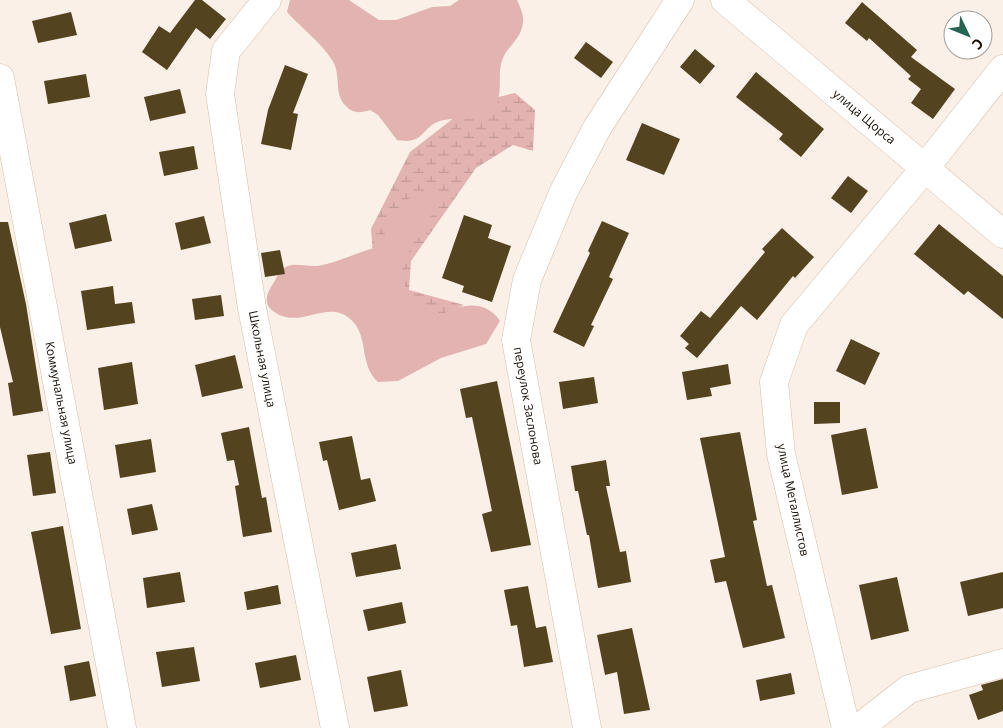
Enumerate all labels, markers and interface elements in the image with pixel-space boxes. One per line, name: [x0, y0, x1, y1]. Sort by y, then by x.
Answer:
north arrow: [943, 10, 993, 60]
text: С: [968, 34, 988, 54]
street label: улица Щорса: [829, 85, 899, 148]
street label: Школьная улица: [245, 309, 280, 409]
street label: Коммунальная улица: [41, 340, 82, 466]
street label: переулок Заслонова: [510, 346, 547, 466]
street label: улица Металлистов: [773, 442, 814, 558]

